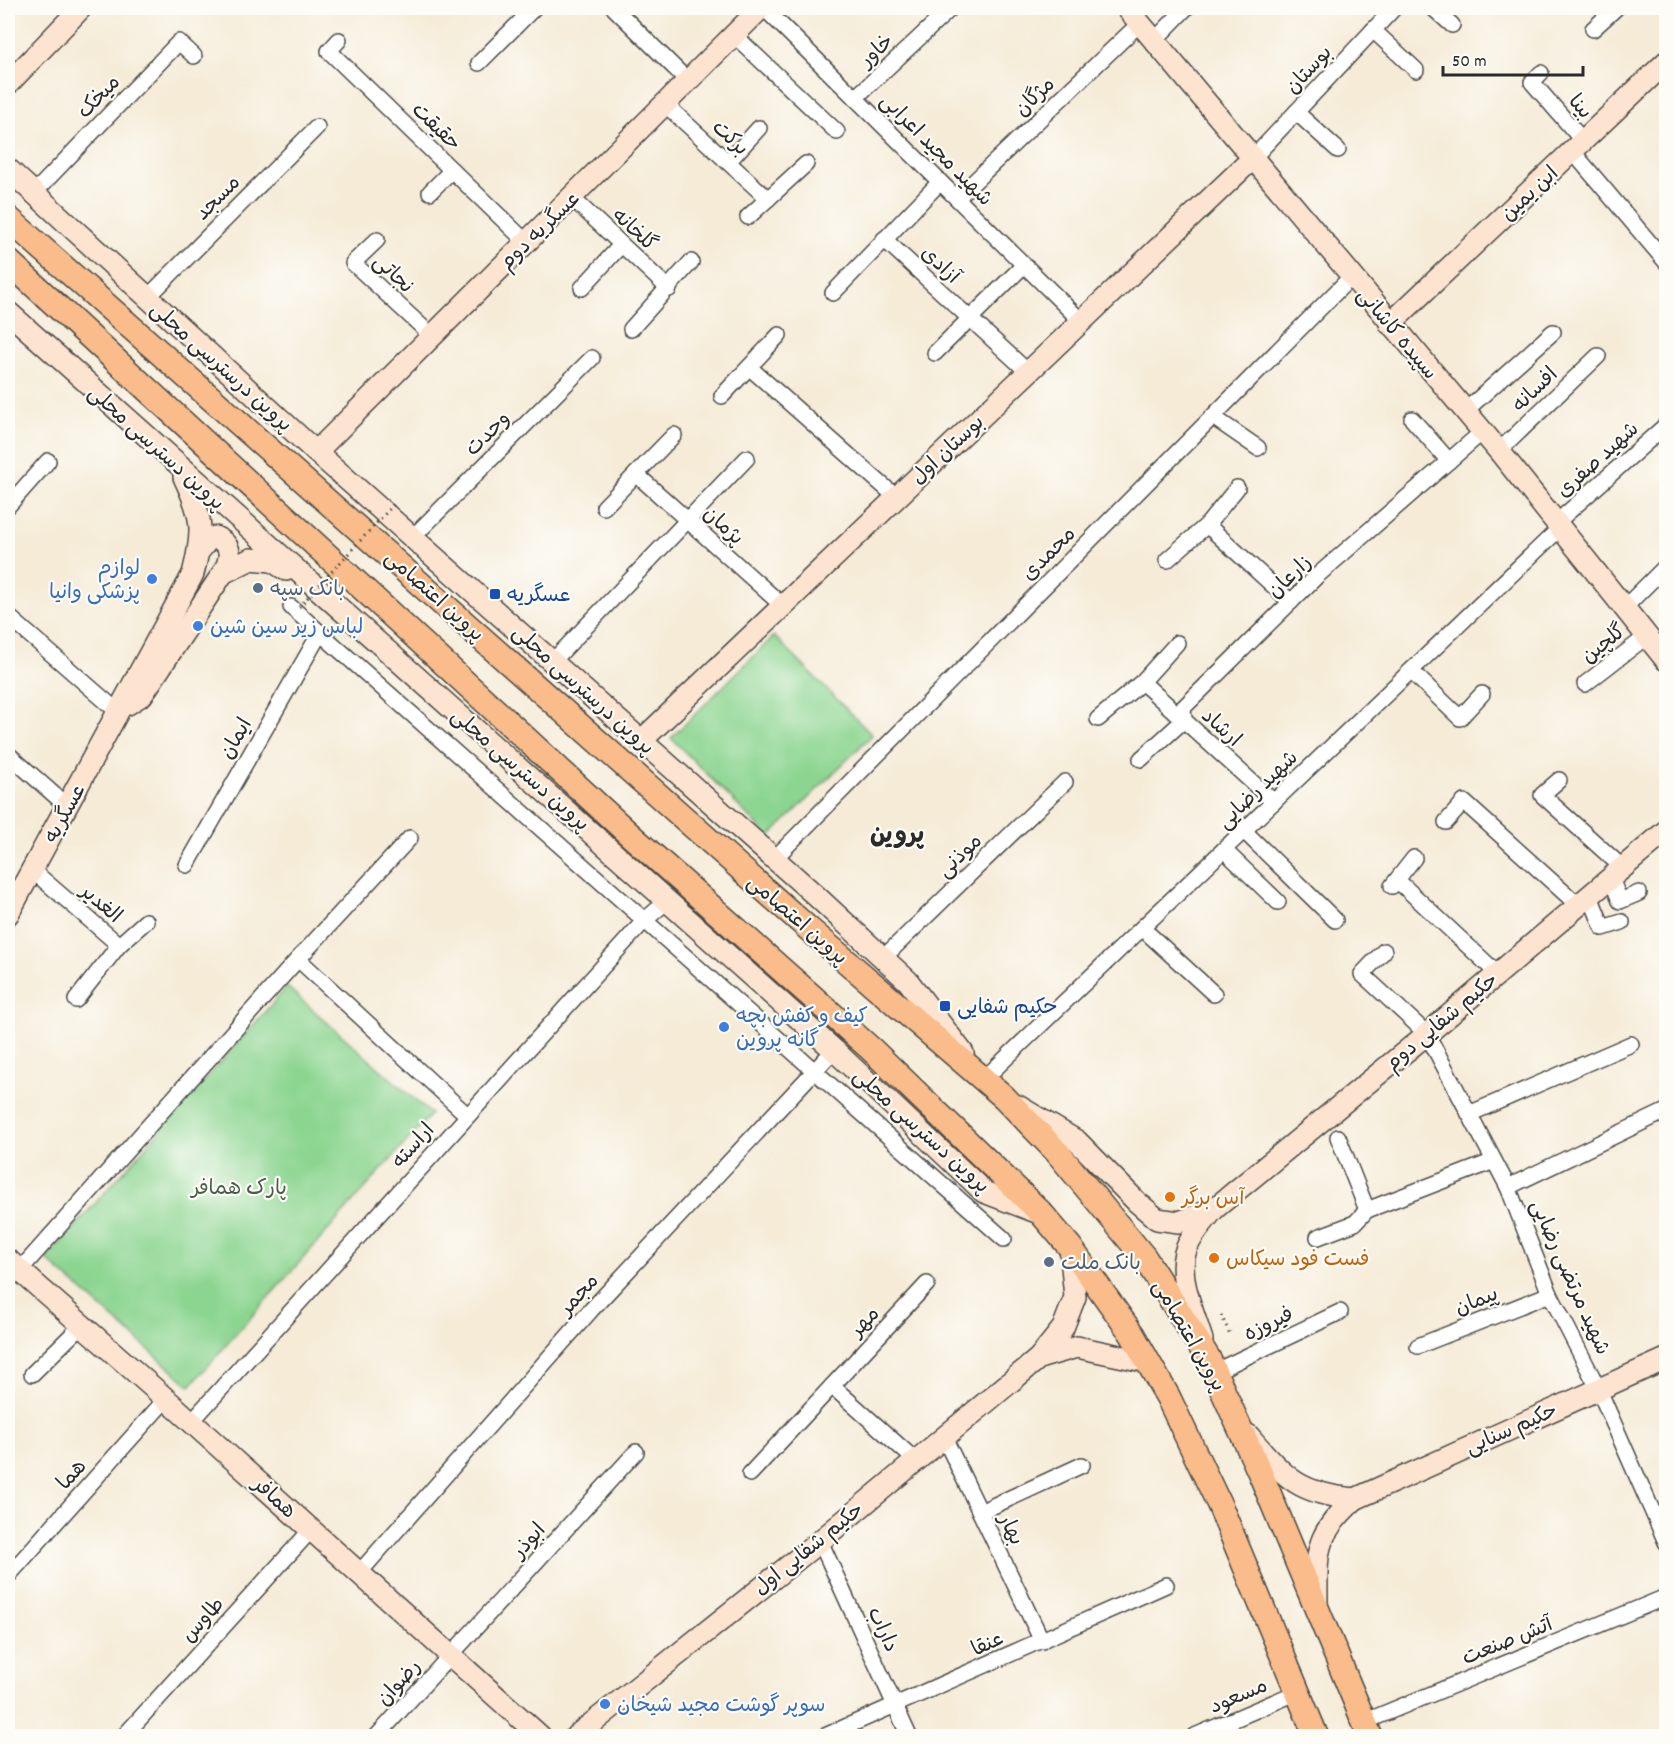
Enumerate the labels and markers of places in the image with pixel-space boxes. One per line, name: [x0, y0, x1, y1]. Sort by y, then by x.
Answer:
place label: لوازم پزشکی وانیا: [49, 555, 140, 609]
marker: لوازم پزشکی وانیا: [145, 572, 159, 586]
place label: بانک سپه: [270, 576, 345, 606]
marker: بانک سپه: [251, 581, 265, 595]
place label: عسگریه: [507, 582, 571, 612]
marker: عسگریه: [488, 587, 502, 601]
place label: لباس زیر سین شین: [210, 614, 363, 644]
marker: لباس زیر سین شین: [191, 619, 205, 633]
place label: حکیم شفایی: [957, 994, 1058, 1024]
marker: حکیم شفایی: [938, 999, 952, 1013]
place label: کیف و کفش بچه گانه پروین: [736, 1003, 868, 1057]
marker: کیف و کفش بچه گانه پروین: [717, 1020, 731, 1034]
place label: آس برگر: [1180, 1185, 1245, 1215]
marker: آس برگر: [1163, 1190, 1177, 1204]
place label: فست فود سیکاس: [1226, 1246, 1369, 1276]
place label: بانک ملت: [1061, 1250, 1141, 1280]
marker: فست فود سیکاس: [1207, 1251, 1221, 1265]
marker: بانک ملت: [1042, 1255, 1056, 1269]
place label: سوپر گوشت مجید شیخان: [617, 1692, 826, 1722]
marker: سوپر گوشت مجید شیخان: [598, 1697, 612, 1711]

